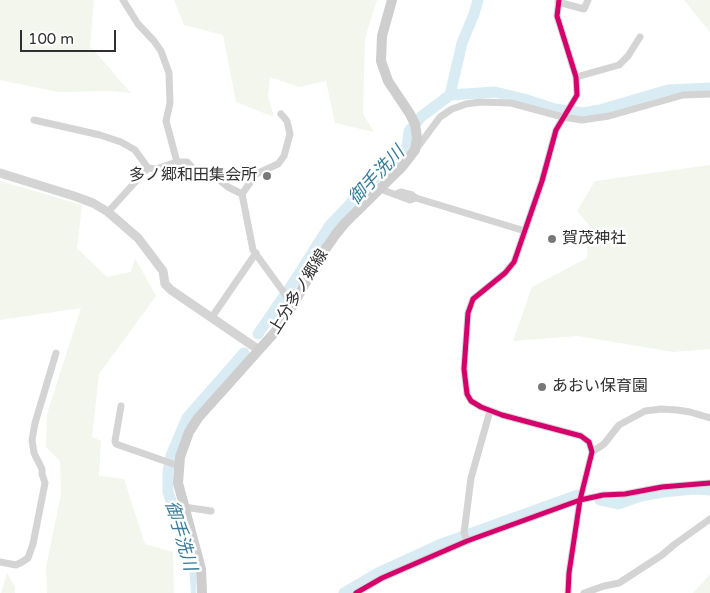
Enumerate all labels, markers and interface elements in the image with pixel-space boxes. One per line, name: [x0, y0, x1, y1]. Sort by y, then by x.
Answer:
scale bar: [22, 20, 119, 52]
text: 100 m: [28, 30, 74, 48]
water label: 御手洗川: [345, 142, 409, 210]
place label: 多ノ郷和田集会所: [129, 166, 257, 186]
marker: 多ノ郷和田集会所: [261, 170, 273, 182]
place label: 賀茂神社: [562, 229, 626, 249]
marker: 賀茂神社: [546, 233, 558, 245]
street label: 上分多ノ郷線: [265, 246, 333, 338]
place label: あおい保育園: [552, 377, 648, 397]
marker: あおい保育園: [536, 381, 548, 393]
water label: 御手洗川: [160, 498, 200, 574]

